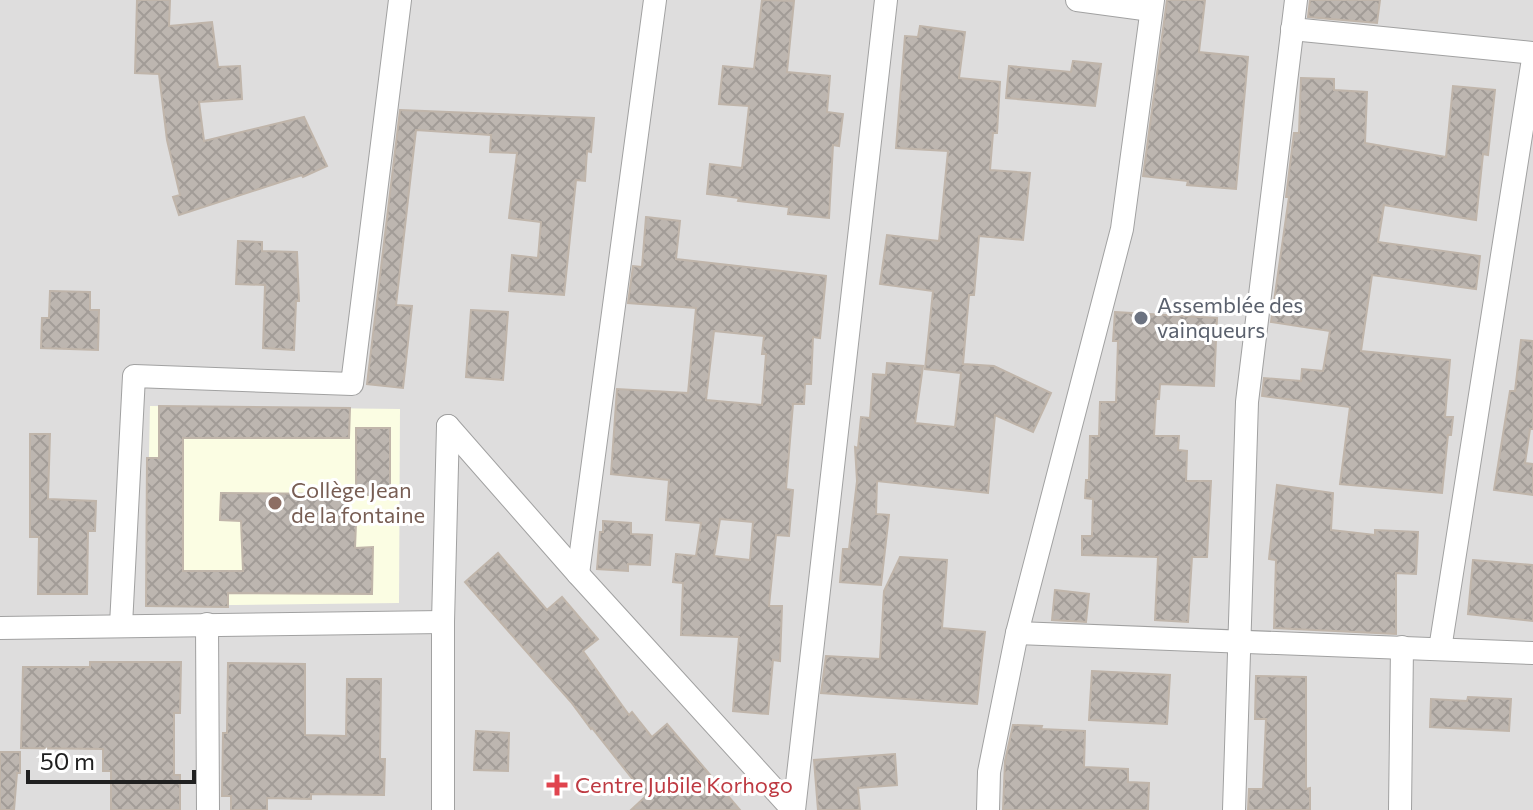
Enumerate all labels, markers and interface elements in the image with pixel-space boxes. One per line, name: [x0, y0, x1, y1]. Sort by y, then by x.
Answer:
place label: Assemblée des vainqueurs: [1157, 291, 1303, 343]
marker: Assemblée des vainqueurs: [1132, 309, 1150, 327]
place label: Collège Jean de la fontaine: [291, 476, 425, 528]
marker: Collège Jean de la fontaine: [266, 494, 284, 512]
scale bar: [28, 734, 194, 784]
text: 50 m: [40, 746, 95, 775]
place label: Centre Jubile Korhogo: [575, 771, 793, 798]
marker: Centre Jubile Korhogo: [546, 774, 568, 796]

